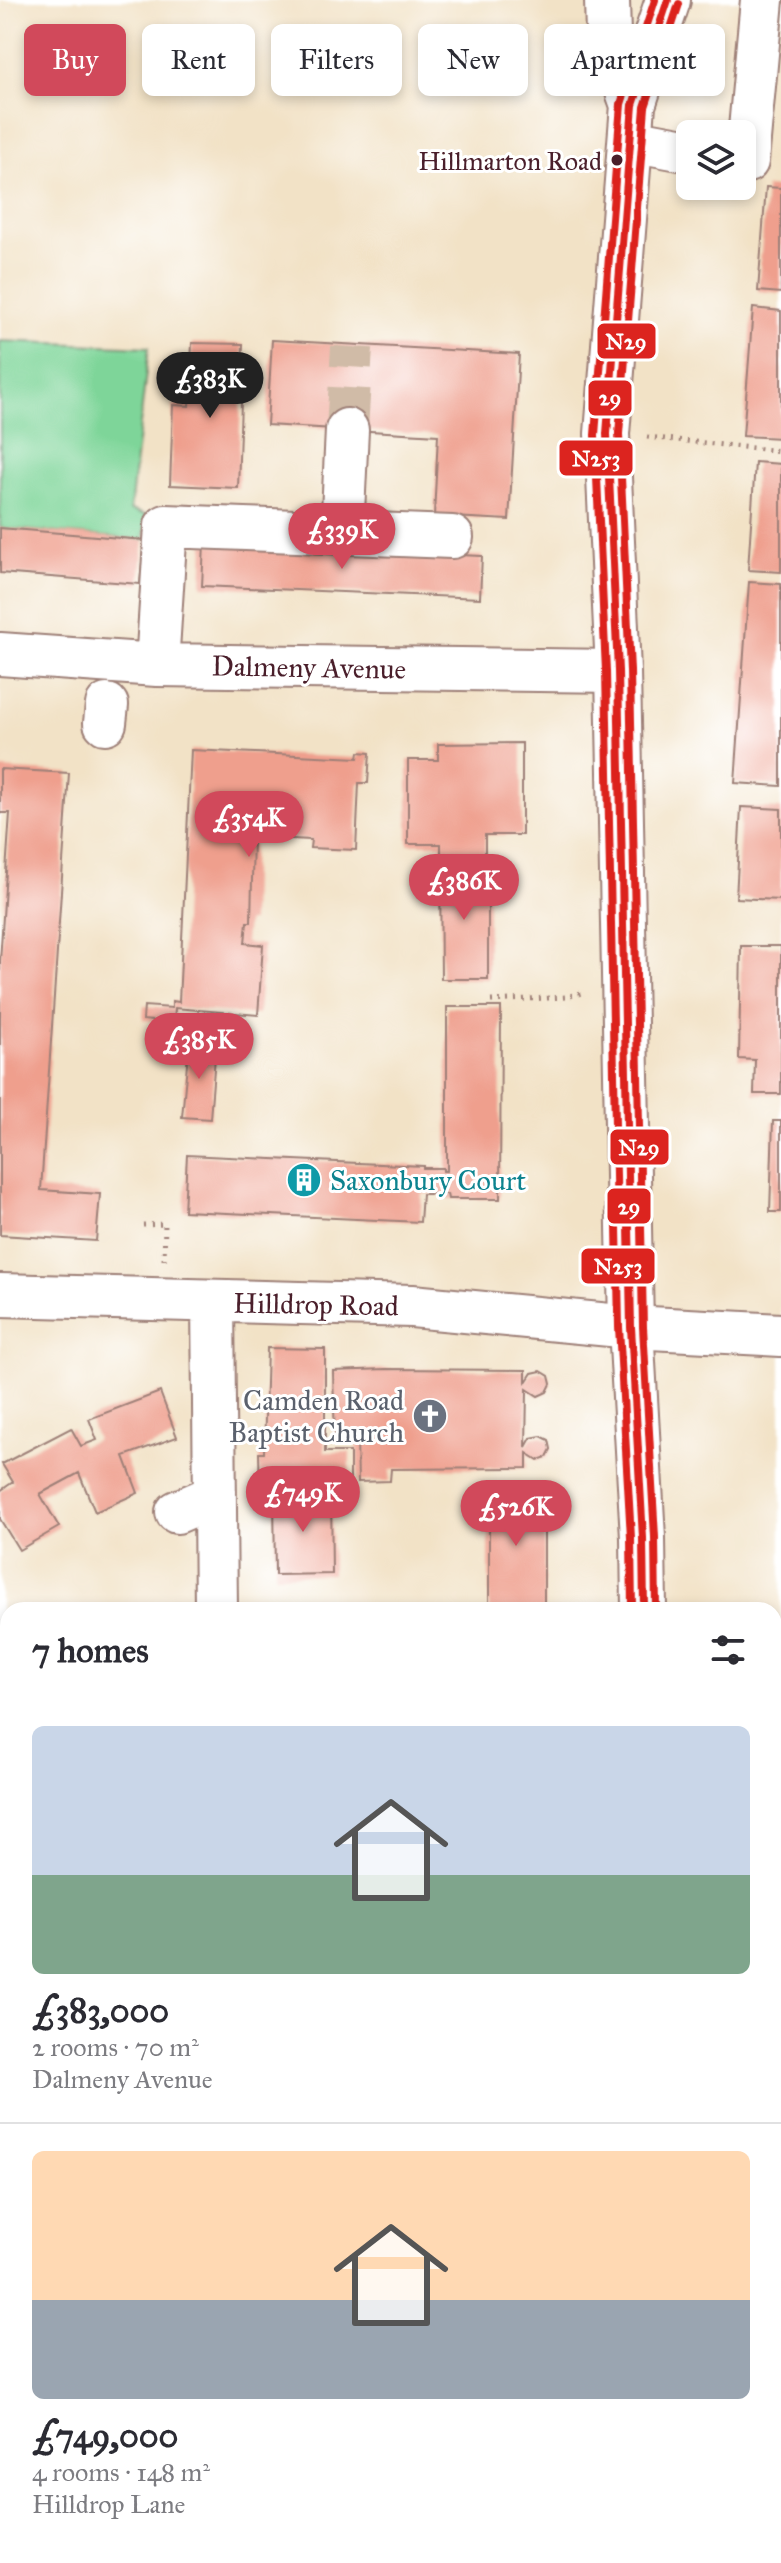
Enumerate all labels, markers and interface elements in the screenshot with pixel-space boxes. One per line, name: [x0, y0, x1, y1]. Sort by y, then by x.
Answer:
chip: Buy: [24, 24, 126, 96]
chip: Rent: [142, 24, 255, 96]
chip: Filters: [271, 24, 402, 96]
chip: New: [418, 24, 528, 96]
chip: Apartment: [544, 24, 725, 96]
map controls: [676, 120, 756, 200]
button: layers: [676, 120, 756, 200]
place label: Hillmarton Road: [418, 145, 602, 177]
marker: Hillmarton Road: [609, 152, 625, 168]
line badge: N29: [596, 322, 657, 360]
text: N29: [605, 328, 647, 355]
pin: £383K: [154, 352, 266, 420]
text: £383K: [174, 362, 246, 394]
line badge: 29: [587, 379, 633, 417]
text: 29: [599, 384, 621, 411]
line badge: N253: [558, 439, 634, 477]
text: N253: [572, 445, 620, 472]
pin: £339K: [286, 503, 398, 571]
text: £339K: [306, 513, 378, 545]
street label: Dalmeny Avenue: [211, 648, 407, 687]
pin: £354K: [193, 791, 305, 859]
text: £354K: [213, 801, 285, 833]
pin: £386K: [408, 854, 520, 922]
text: £386K: [427, 864, 501, 896]
pin: £385K: [143, 1013, 255, 1081]
text: £385K: [163, 1023, 235, 1055]
line badge: N29: [609, 1128, 670, 1166]
text: N29: [618, 1134, 660, 1161]
building icon: Saxonbury Court: [285, 1161, 323, 1199]
place label: Saxonbury Court: [330, 1163, 526, 1198]
line badge: 29: [606, 1187, 652, 1225]
text: 29: [618, 1193, 640, 1220]
line badge: N253: [580, 1247, 656, 1285]
text: N253: [594, 1253, 642, 1280]
street label: Hilldrop Road: [233, 1286, 399, 1323]
place label: Camden Road Baptist Church: [229, 1383, 404, 1450]
church icon: Camden Road Baptist Church: [411, 1397, 449, 1435]
pin: £749K: [247, 1466, 359, 1534]
text: £749K: [264, 1476, 342, 1508]
pin: £526K: [460, 1480, 572, 1548]
text: £526K: [479, 1490, 553, 1522]
icon: filters: [706, 1628, 750, 1672]
text: 7 homes: [32, 1630, 149, 1671]
icon: home: [319, 1778, 463, 1922]
text: £383,000: [32, 1990, 169, 2031]
text: 2 rooms · 70 m²: [32, 2031, 199, 2063]
text: Dalmeny Avenue: [32, 2063, 213, 2095]
icon: home: [319, 2203, 463, 2347]
text: £749,000: [32, 2415, 178, 2456]
text: 4 rooms · 148 m²: [32, 2456, 210, 2488]
text: Hilldrop Lane: [32, 2488, 185, 2520]

